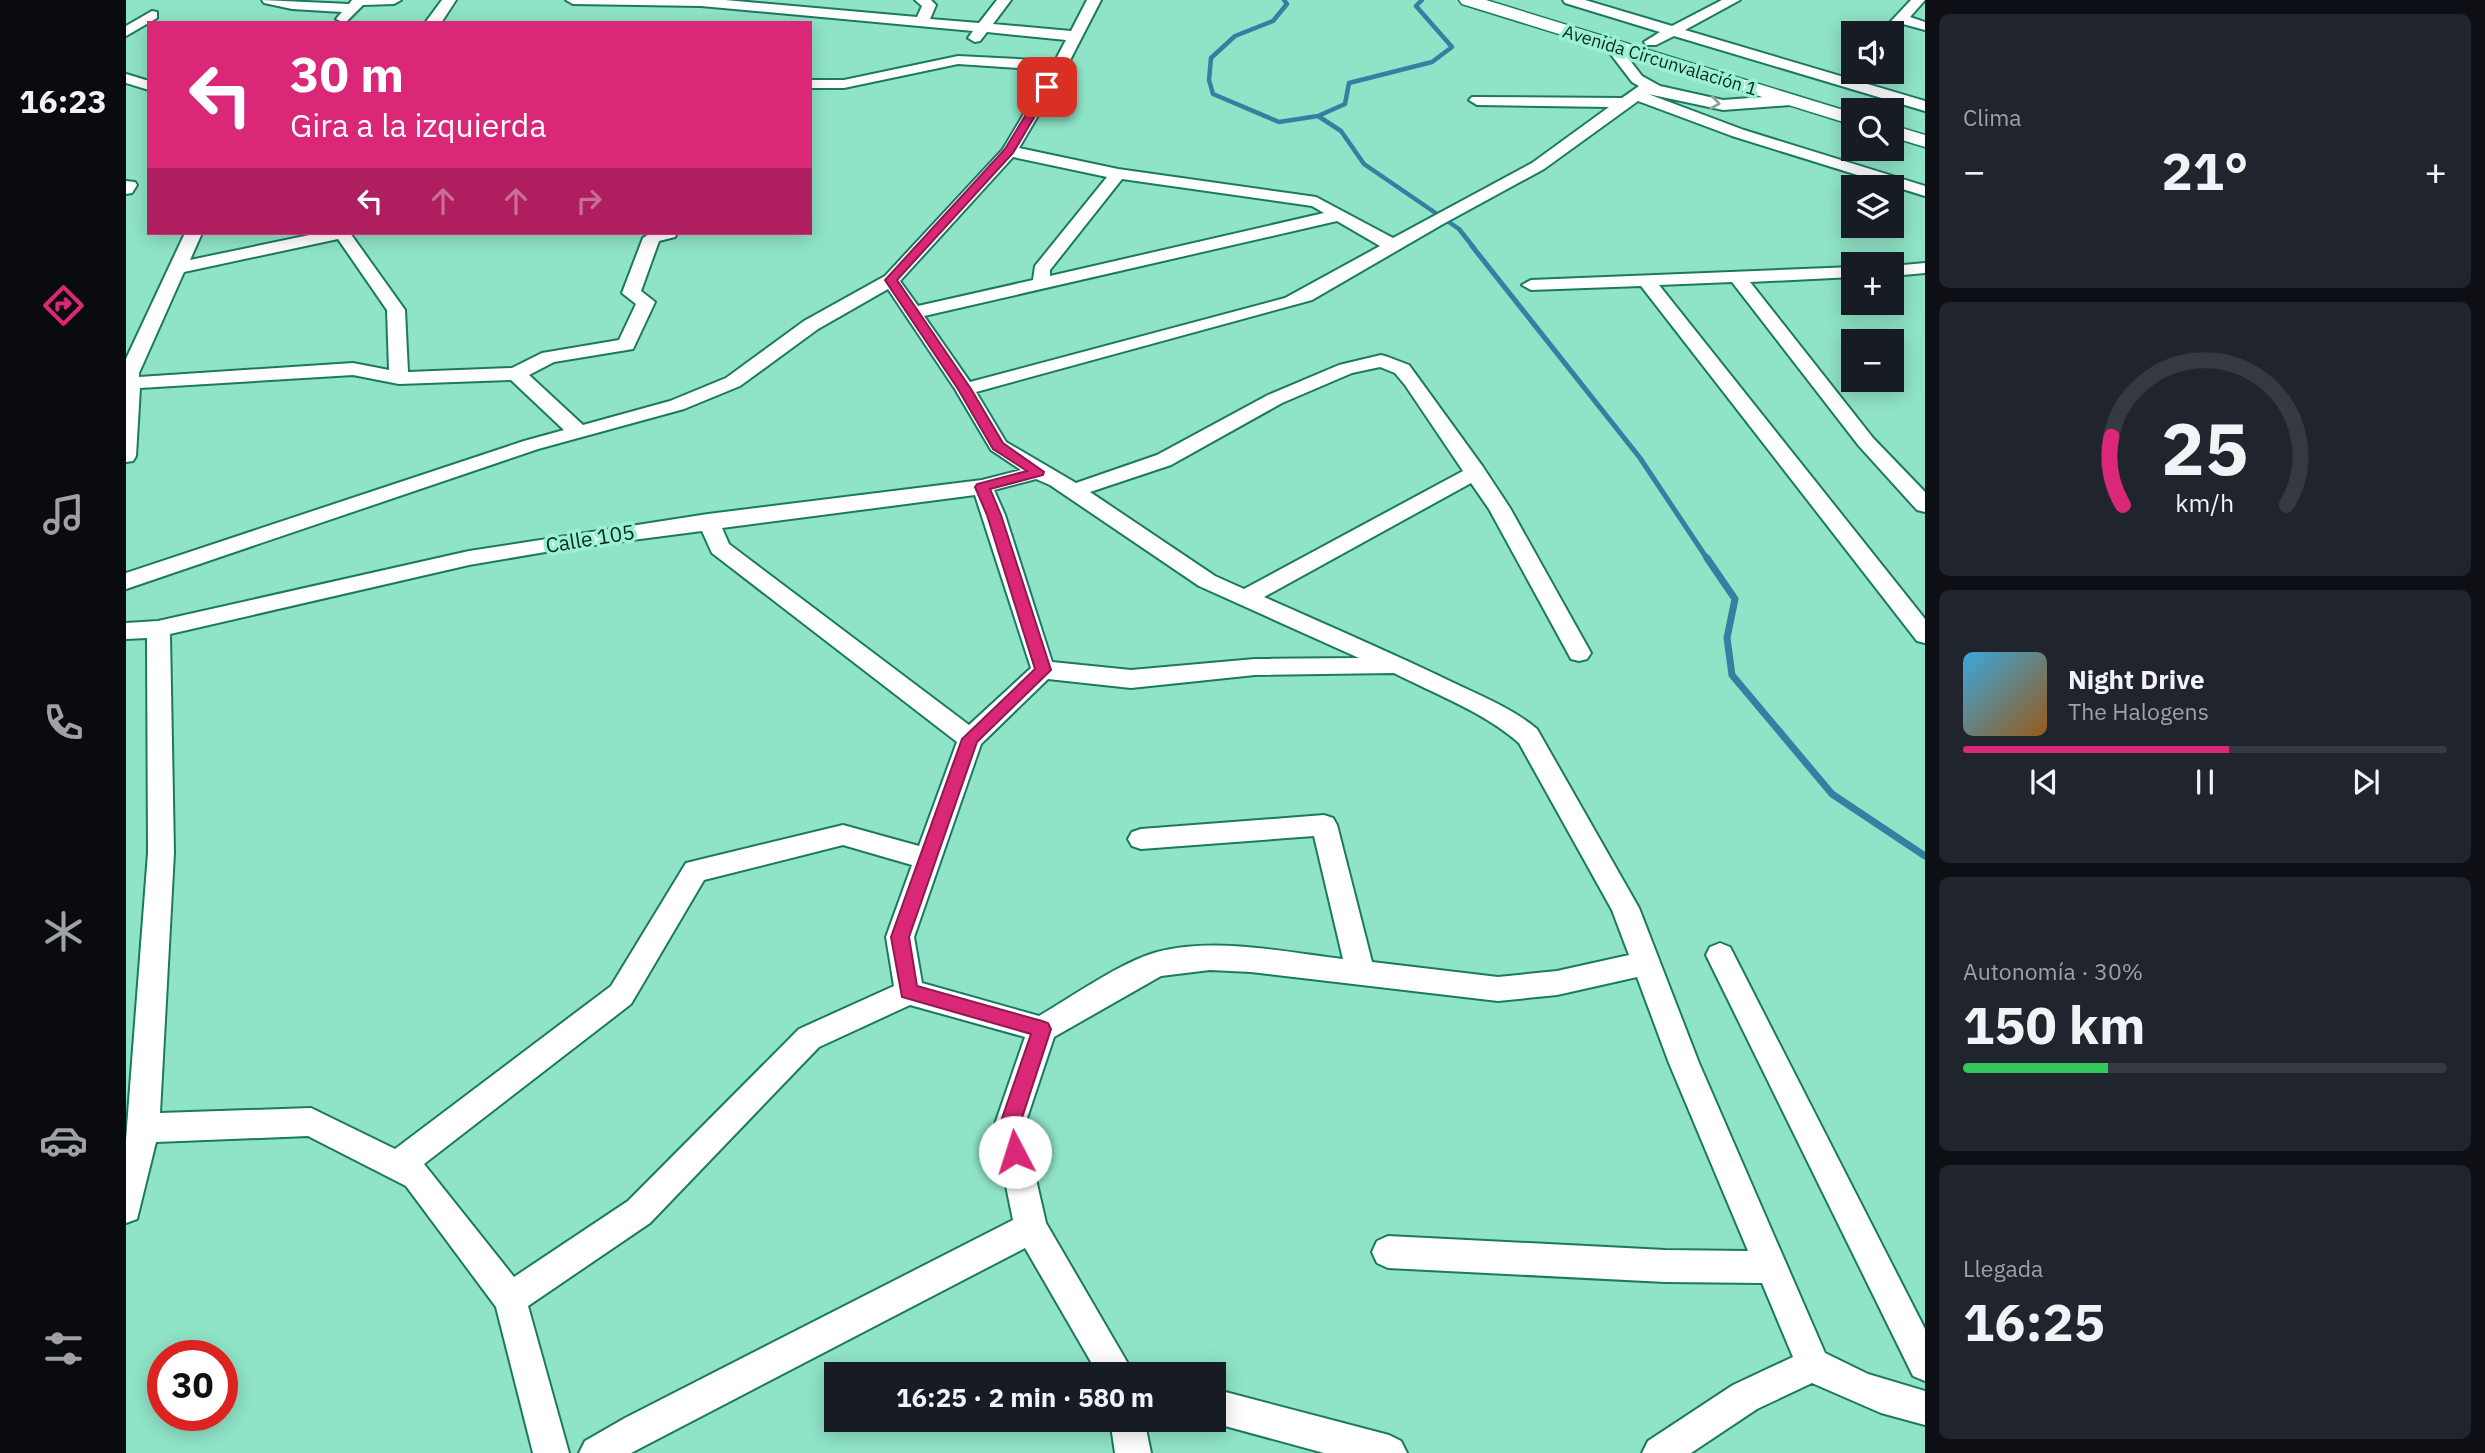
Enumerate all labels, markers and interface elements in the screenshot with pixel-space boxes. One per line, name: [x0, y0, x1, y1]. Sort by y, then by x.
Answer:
street label: Avenida Circunvalación 1: [1560, 19, 1760, 101]
map controls: [1841, 21, 1904, 392]
button: sound: [1841, 21, 1904, 84]
text: 30 m: [290, 42, 404, 105]
icon: left: [175, 49, 266, 140]
pin: [1017, 57, 1077, 117]
icon: arrive: [1028, 68, 1066, 106]
text: 16:23: [19, 80, 107, 122]
one-way arrow: [1709, 96, 1721, 111]
button: search: [1841, 98, 1904, 161]
text: Clima: [1963, 102, 2022, 132]
text: Gira a la izquierda: [290, 104, 547, 146]
text: 21°: [2162, 137, 2248, 204]
text: −: [1963, 146, 1986, 195]
text: +: [2424, 146, 2447, 195]
button: layers: [1841, 175, 1904, 238]
icon: left: [351, 182, 389, 220]
icon: ahead: [424, 182, 462, 220]
icon: ahead: [497, 182, 535, 220]
icon: right: [570, 182, 608, 220]
button: +: [1841, 252, 1904, 315]
icon: directions: [39, 281, 88, 330]
button: −: [1841, 329, 1904, 392]
text: 25: [2161, 400, 2249, 495]
text: km/h: [2176, 485, 2234, 518]
icon: music: [39, 490, 88, 539]
street label: Calle 105: [543, 517, 637, 559]
text: Night Drive: [2068, 662, 2205, 696]
text: The Halogens: [2068, 696, 2209, 726]
icon: phone: [39, 698, 88, 747]
icon: previous: [2025, 763, 2063, 801]
icon: pause: [2186, 763, 2224, 801]
icon: next: [2347, 763, 2385, 801]
icon: climate: [39, 907, 88, 956]
text: Autonomía · 30%: [1963, 956, 2143, 986]
text: 150 km: [1963, 991, 2145, 1058]
position arrow: [978, 1115, 1052, 1189]
icon: car: [39, 1116, 88, 1165]
text: Llegada: [1963, 1253, 2043, 1283]
text: 16:25: [1963, 1288, 2105, 1355]
icon: filters: [39, 1324, 88, 1373]
speed limit sign: 30: [147, 1340, 238, 1431]
text: 16:25 · 2 min · 580 m: [896, 1380, 1154, 1414]

